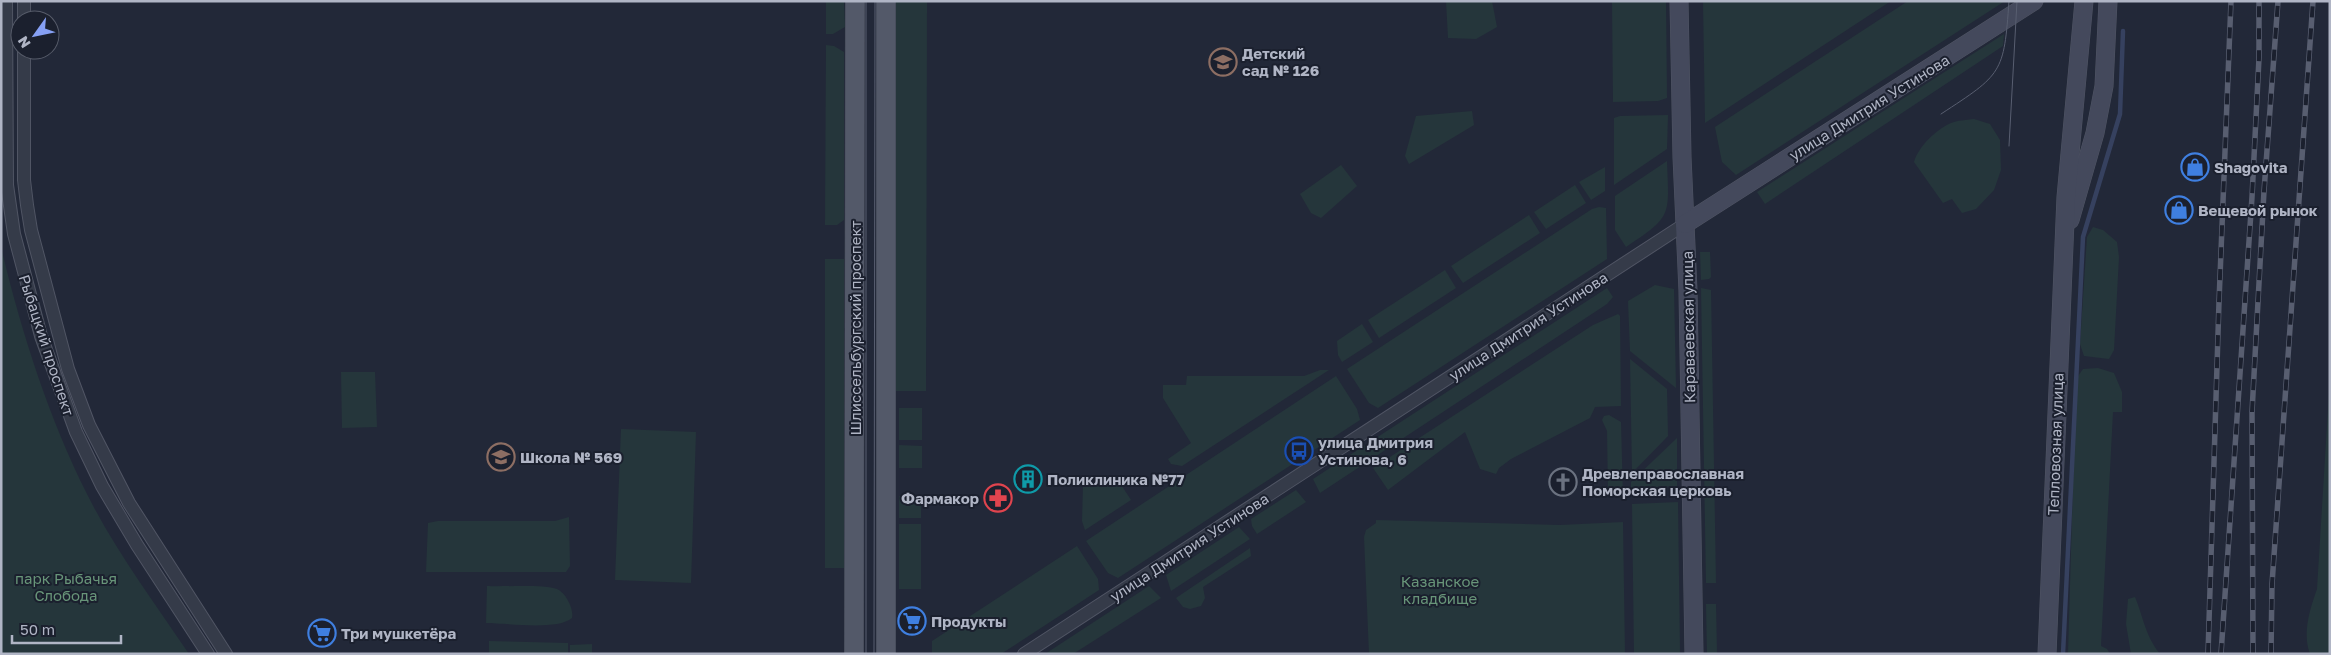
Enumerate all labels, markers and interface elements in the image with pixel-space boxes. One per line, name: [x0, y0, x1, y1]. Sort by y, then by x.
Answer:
north arrow: [10, 10, 60, 60]
text: N: [14, 33, 34, 51]
place label: Детский сад № 126: [1242, 44, 1319, 79]
school or university icon: Детский сад № 126: [1208, 47, 1238, 77]
street label: улица Дмитрия Устинова: [1786, 50, 1952, 164]
shop icon: Shagovita: [2180, 152, 2210, 182]
place label: Shagovita: [2214, 158, 2288, 176]
shop icon: Вещевой рынок: [2164, 195, 2194, 225]
place label: Вещевой рынок: [2198, 201, 2318, 219]
street label: Шлиссельбургский проспект: [846, 220, 864, 435]
street label: Караваевская улица: [1678, 251, 1698, 403]
street label: улица Дмитрия Устинова: [1445, 268, 1611, 384]
street label: Рыбацкий проспект: [16, 272, 79, 418]
street label: Тепловозная улица: [2044, 372, 2066, 516]
place label: улица Дмитрия Устинова, 6: [1318, 433, 1433, 468]
bus stop icon: улица Дмитрия Устинова, 6: [1284, 436, 1314, 466]
school or university icon: Школа № 569: [486, 442, 516, 472]
place label: Школа № 569: [520, 448, 622, 466]
building icon: Поликлиника №77: [1013, 464, 1043, 494]
place label: Древлеправославная Поморская церковь: [1582, 464, 1744, 499]
church icon: Древлеправославная Поморская церковь: [1548, 467, 1578, 497]
place label: Поликлиника №77: [1047, 470, 1185, 488]
pharmacy icon: Фармакор: [983, 483, 1013, 513]
place label: Фармакор: [901, 489, 979, 507]
street label: улица Дмитрия Устинова: [1106, 489, 1272, 605]
park label: парк Рыбачья Слобода: [15, 569, 117, 604]
park label: Казанское кладбище: [1401, 572, 1480, 607]
supermarket icon: Продукты: [897, 606, 927, 636]
scale bar: [12, 612, 121, 644]
place label: Продукты: [931, 612, 1006, 630]
supermarket icon: Три мушкетёра: [307, 618, 337, 648]
text: 50 m: [20, 620, 55, 638]
place label: Три мушкетёра: [341, 624, 456, 642]

